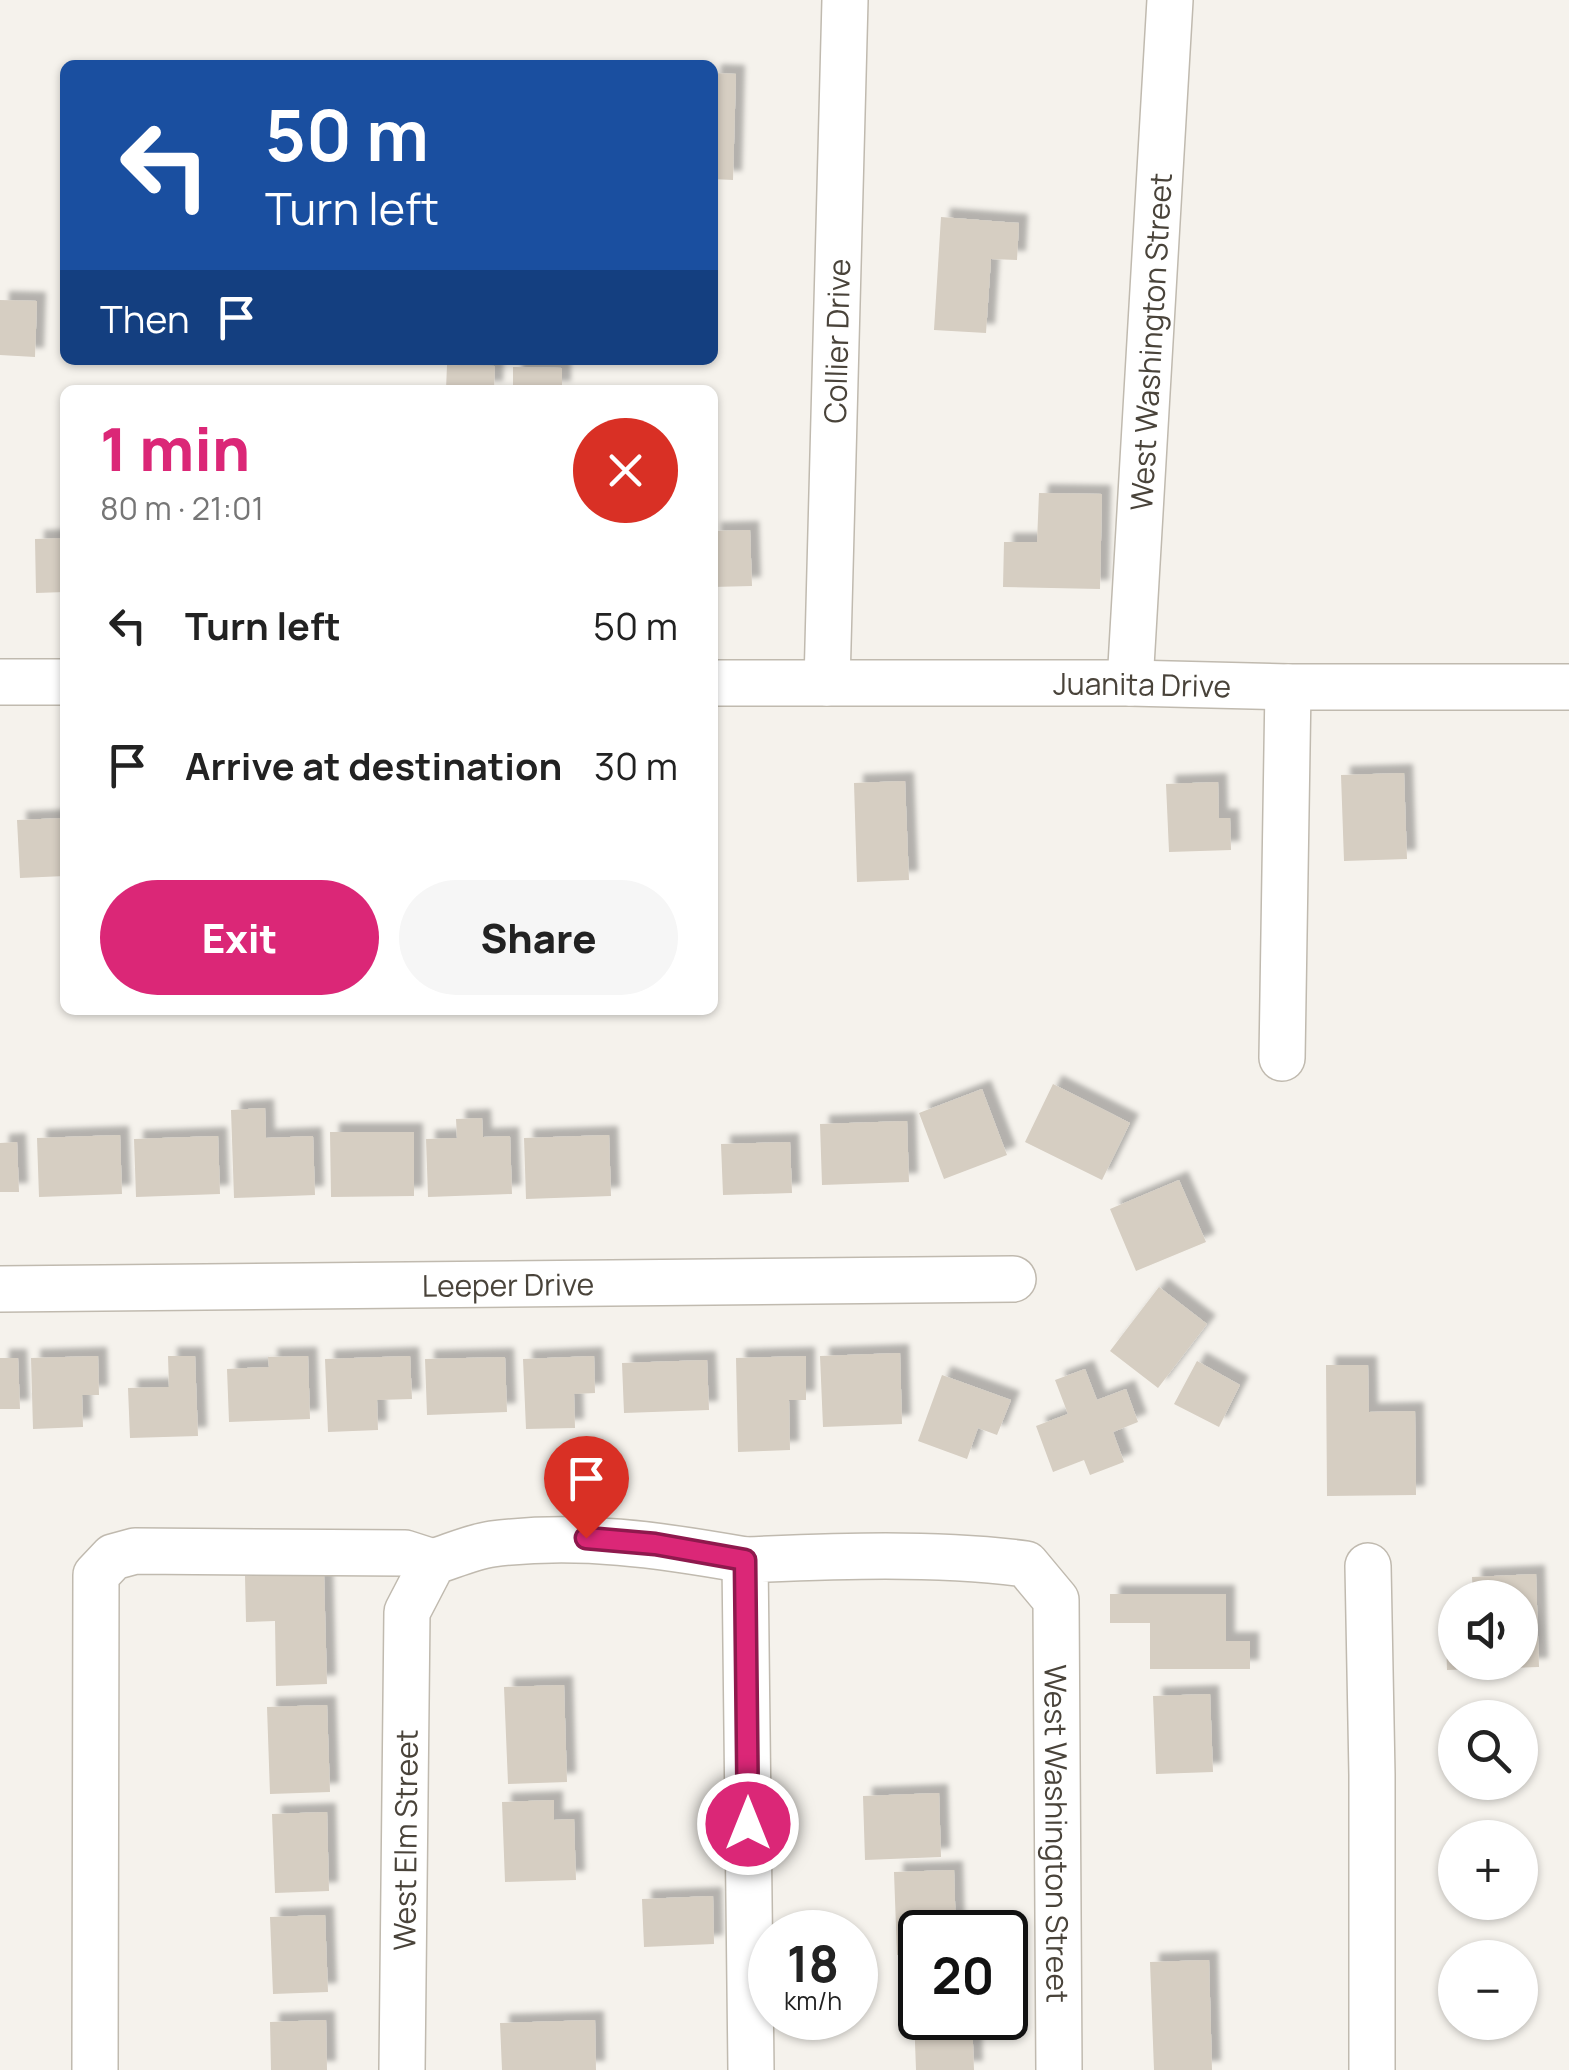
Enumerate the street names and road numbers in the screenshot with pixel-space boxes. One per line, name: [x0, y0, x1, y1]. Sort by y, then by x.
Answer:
street label: West Washington Street: [1120, 171, 1180, 512]
street label: Collier Drive: [813, 258, 859, 424]
street label: Juanita Drive: [1053, 662, 1232, 706]
street label: Leeper Drive: [422, 1263, 594, 1305]
street label: West Washington Street: [1036, 1664, 1079, 2003]
street label: West Elm Street: [383, 1729, 426, 1951]

